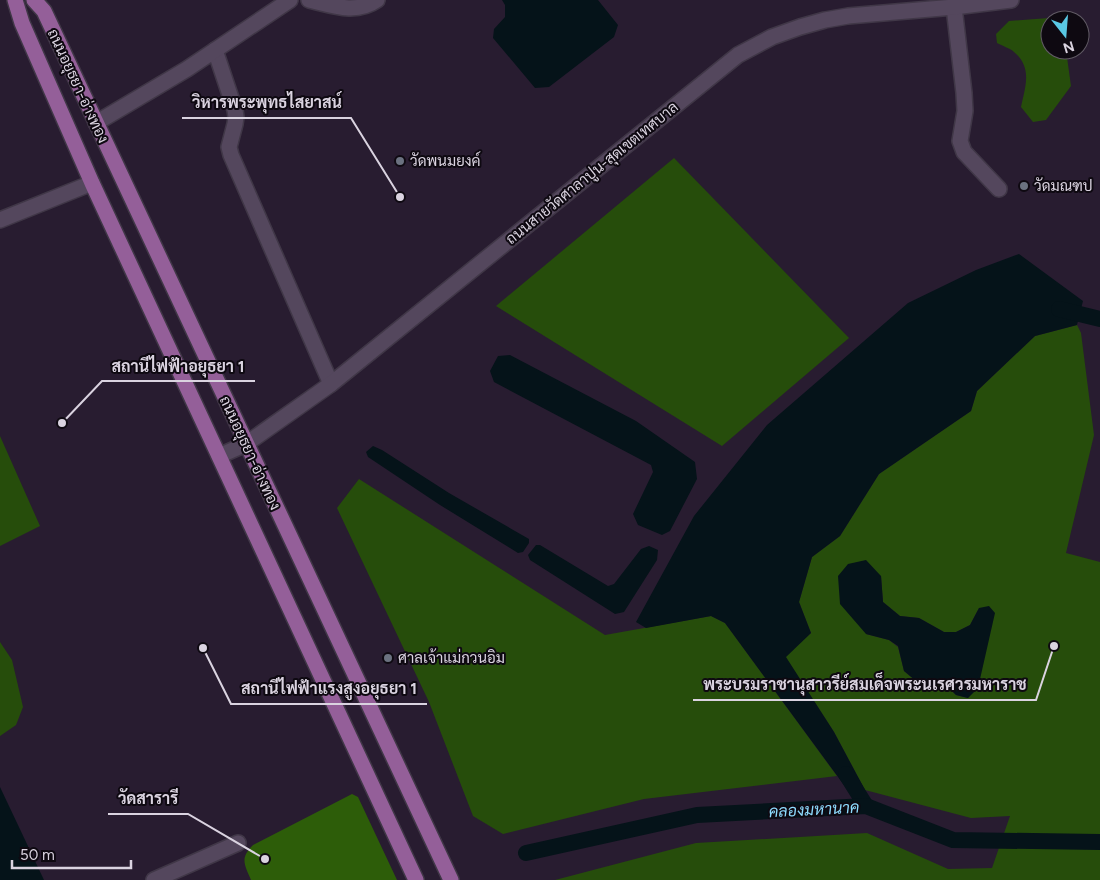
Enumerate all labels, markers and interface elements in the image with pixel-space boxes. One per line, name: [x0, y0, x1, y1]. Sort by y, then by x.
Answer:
north arrow: [1040, 10, 1090, 60]
street label: ถนนอยุธยา-อ่างทอง: [42, 26, 113, 147]
text: N: [1061, 37, 1076, 57]
callout: วิหารพระพุทธไสยาสน์: [182, 87, 351, 118]
text: วิหารพระพุทธไสยาสน์: [191, 91, 343, 114]
street label: ถนนสายวัดศาลาปูน-สุดเขตเทศบาล: [502, 98, 683, 250]
place label: วัดพนมยงค์: [410, 151, 481, 170]
marker: วัดพนมยงค์: [394, 155, 406, 167]
place label: วัดมณฑป: [1034, 177, 1093, 195]
marker: วัดมณฑป: [1018, 180, 1030, 192]
callout: สถานีไฟฟ้าอยุธยา 1: [102, 350, 255, 381]
text: สถานีไฟฟ้าอยุธยา 1: [111, 355, 245, 378]
street label: ถนนอยุธยา-อ่างทอง: [214, 393, 285, 514]
place label: ศาลเจ้าแม่กวนอิม: [398, 648, 505, 667]
marker: ศาลเจ้าแม่กวนอิม: [382, 652, 394, 664]
callout: พระบรมราชานุสาวรีย์สมเด็จพระนเรศวรมหาราช: [693, 669, 1036, 700]
text: พระบรมราชานุสาวรีย์สมเด็จพระนเรศวรมหาราช: [703, 671, 1027, 696]
callout: สถานีไฟฟ้าแรงสูงอยุธยา 1: [231, 673, 427, 704]
text: สถานีไฟฟ้าแรงสูงอยุธยา 1: [241, 677, 417, 701]
callout: วัดสารารี: [108, 783, 188, 814]
text: วัดสารารี: [118, 788, 179, 808]
water label: คลองมหานาค: [768, 798, 860, 821]
scale bar: [12, 838, 131, 870]
text: 50 m: [20, 846, 55, 864]

